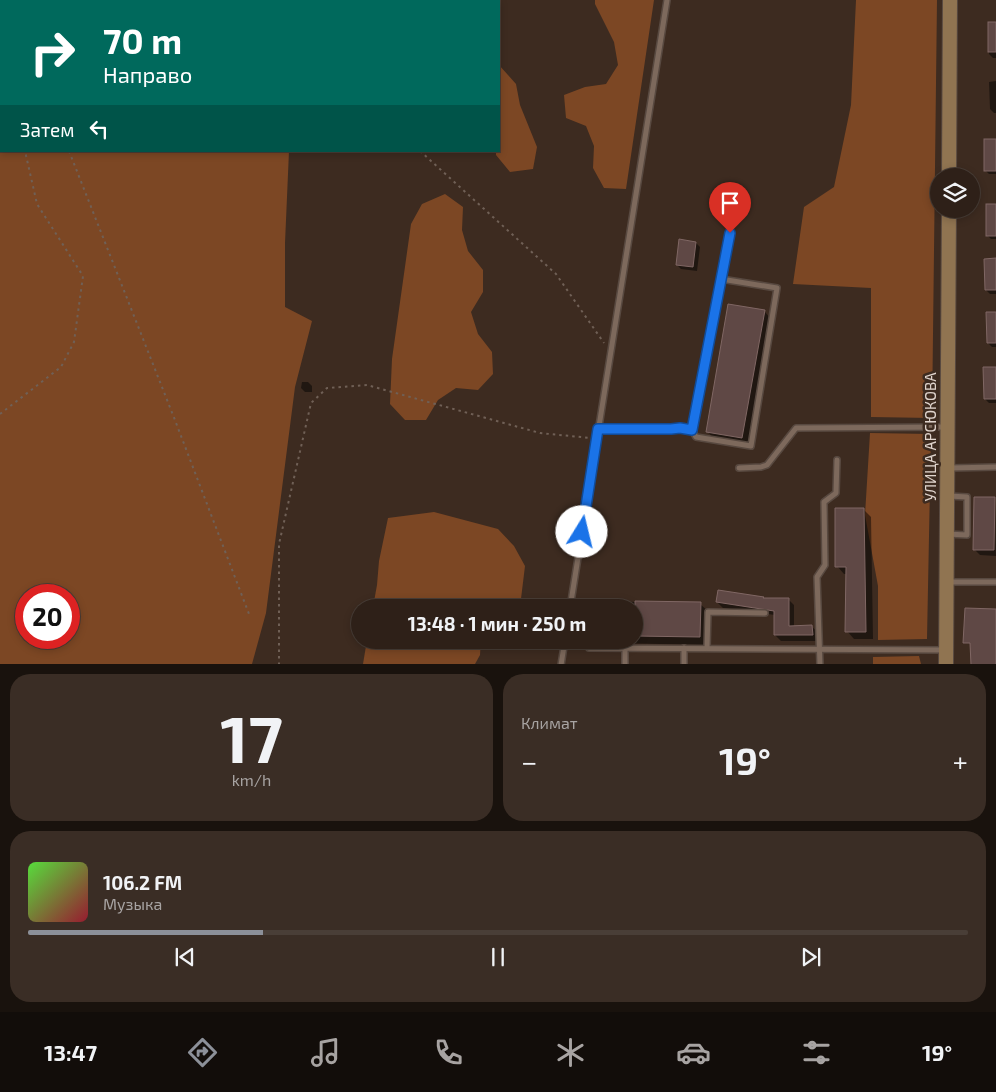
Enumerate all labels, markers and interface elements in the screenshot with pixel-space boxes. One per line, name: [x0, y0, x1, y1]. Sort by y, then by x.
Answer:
text: 70 m: [103, 19, 182, 61]
icon: right: [20, 20, 85, 85]
text: Направо: [103, 61, 192, 87]
icon: left: [85, 115, 113, 143]
text: Затем: [20, 118, 75, 141]
map controls: [930, 168, 980, 218]
button: layers: [930, 168, 980, 218]
pin: [709, 182, 751, 233]
icon: arrive: [716, 189, 744, 217]
street label: УЛИЦА АРСЮКОВА: [921, 372, 939, 502]
position arrow: [555, 505, 607, 557]
speed limit sign: 20: [15, 584, 80, 649]
text: 13:48 · 1 мин · 250 m: [408, 612, 586, 635]
text: 17: [220, 698, 283, 776]
text: Климат: [521, 713, 578, 732]
text: 19°: [719, 737, 771, 783]
text: −: [521, 744, 537, 778]
text: +: [953, 744, 968, 778]
text: km/h: [232, 770, 271, 789]
text: 106.2 FM: [103, 871, 182, 894]
text: Музыка: [103, 894, 162, 913]
icon: previous: [171, 943, 199, 971]
icon: pause: [484, 943, 512, 971]
icon: next: [797, 943, 825, 971]
icon: directions: [185, 1035, 220, 1070]
icon: music: [308, 1035, 343, 1070]
icon: phone: [431, 1035, 466, 1070]
icon: climate: [553, 1035, 588, 1070]
icon: car: [676, 1035, 711, 1070]
icon: filters: [799, 1035, 834, 1070]
text: 13:47: [44, 1039, 97, 1065]
text: 19°: [922, 1039, 952, 1065]

